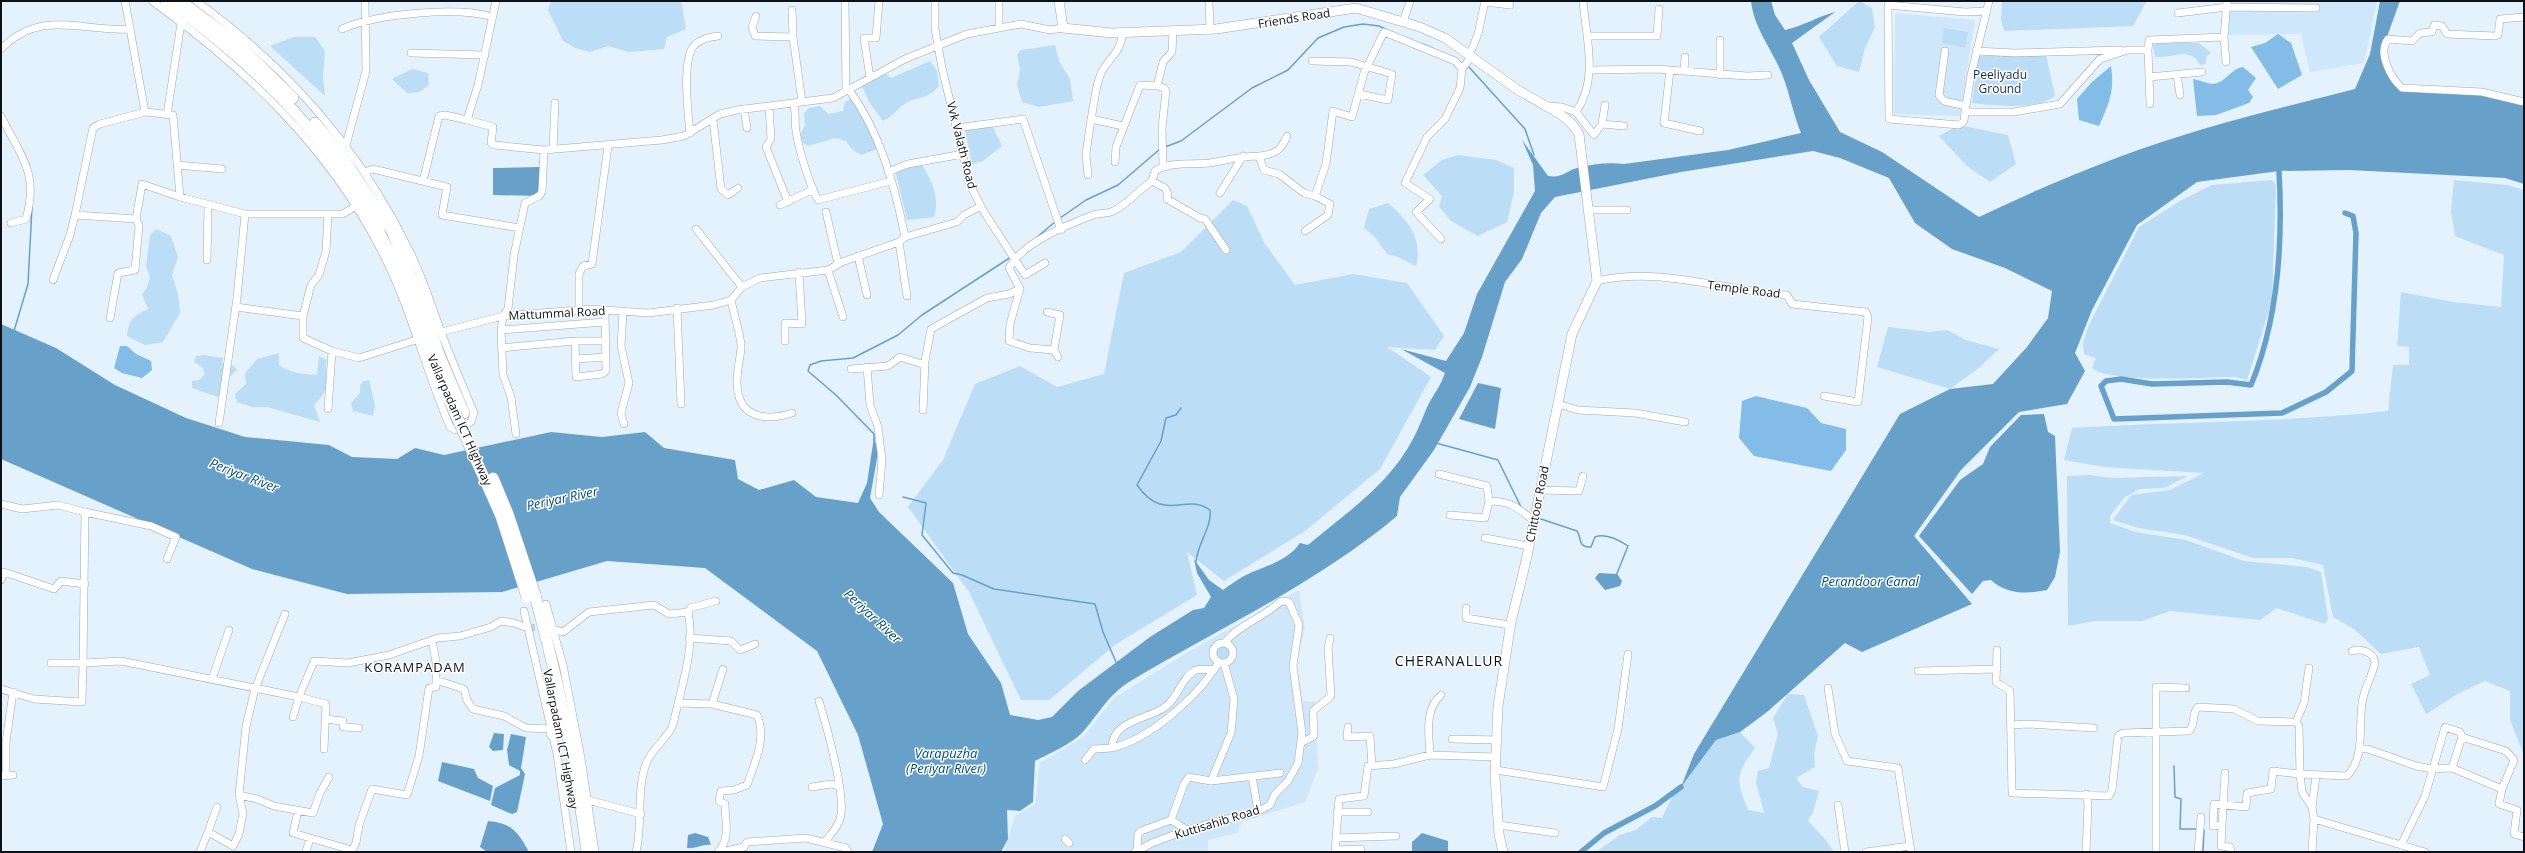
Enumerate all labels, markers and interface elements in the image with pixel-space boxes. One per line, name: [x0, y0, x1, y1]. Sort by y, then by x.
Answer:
street label: Friends Road: [1257, 4, 1331, 32]
park label: Peeliyadu Ground: [1973, 66, 2027, 97]
street label: Vvk Valath Road: [943, 100, 981, 190]
street label: Temple Road: [1707, 276, 1781, 302]
street label: Mattummal Road: [508, 302, 606, 324]
street label: Vallarpadam ICT Highway: [423, 352, 497, 489]
water label: Periyar River: [207, 454, 282, 497]
street label: Chittoor Road: [1521, 464, 1553, 544]
water label: Periyar River: [525, 481, 600, 514]
water label: Perandoor Canal: [1821, 572, 1920, 590]
water label: Periyar River: [840, 585, 906, 648]
district label: CHERANALLUR: [1395, 651, 1503, 670]
district label: KORAMPADAM: [364, 658, 466, 676]
street label: Vallarpadam ICT Highway: [539, 668, 583, 811]
water label: Varapuzha (Periyar River): [906, 744, 986, 777]
street label: Kuttisahib Road: [1172, 801, 1262, 843]

